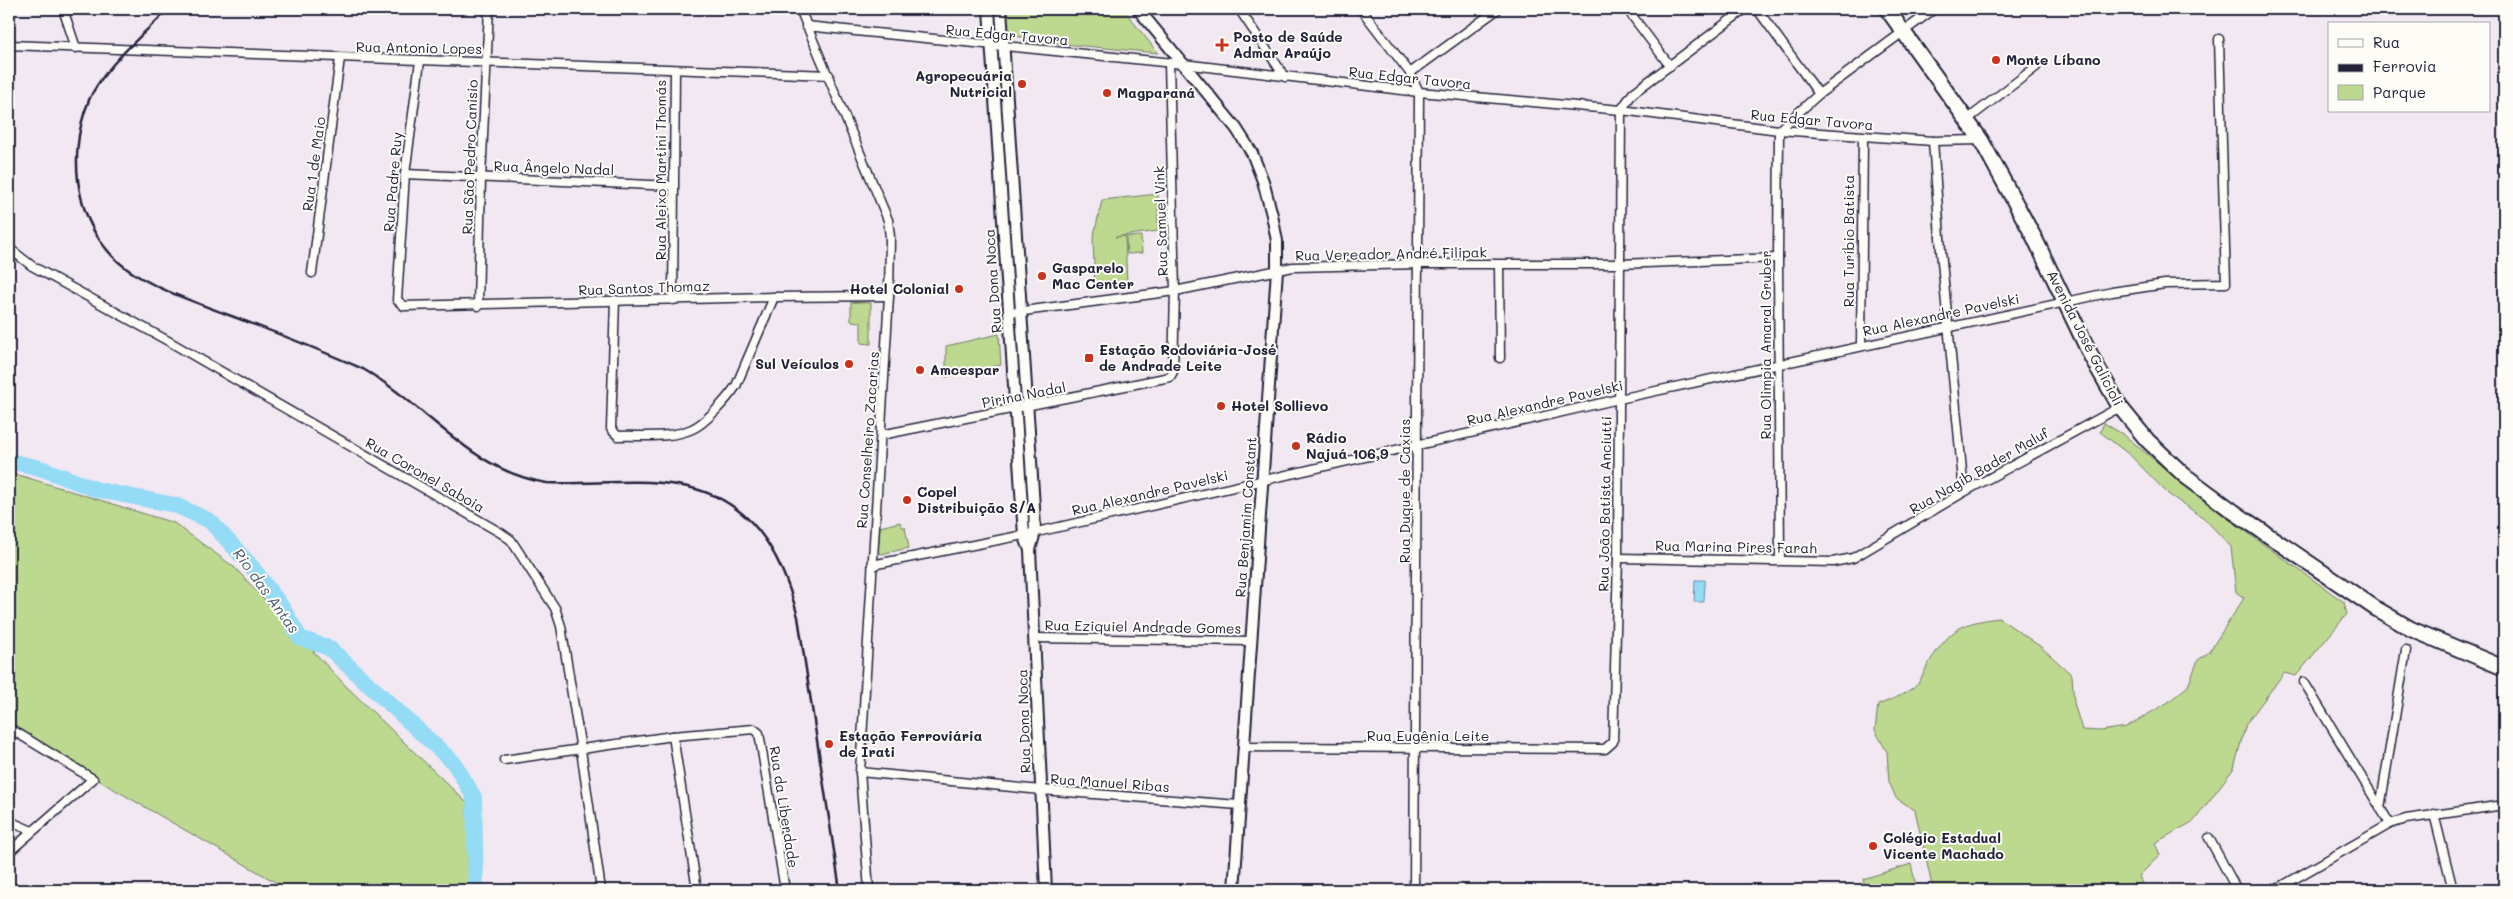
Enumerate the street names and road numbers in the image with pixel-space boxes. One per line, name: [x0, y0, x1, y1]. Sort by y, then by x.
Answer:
street label: Rua Edgar Tavora: [945, 20, 1069, 49]
street label: Rua Antonio Lopes: [356, 37, 482, 58]
street label: Rua Edgar Tavora: [1348, 62, 1472, 93]
street label: Rua São Pedro Canisio: [457, 79, 482, 235]
street label: Rua Aleixo Martini Thomás: [651, 80, 670, 260]
street label: Rua Edgar Tavora: [1750, 105, 1874, 134]
street label: Rua 1 de Maio: [297, 116, 330, 212]
street label: Rua Padre Ruy: [379, 131, 406, 233]
street label: Rua Ângelo Nadal: [493, 156, 615, 179]
street label: Rua Samuel Vink: [1149, 166, 1172, 277]
street label: Rua Turíbio Batista: [1839, 175, 1858, 307]
street label: Rua Dona Noca: [979, 228, 1006, 334]
street label: Rua Vereador André Filipak: [1295, 242, 1487, 265]
street label: Rua Olimpia Amaral Gruber: [1756, 251, 1775, 440]
street label: Avenida José Galicioli: [2043, 267, 2128, 409]
street label: Rua Santos Thomaz: [578, 276, 710, 299]
street label: Rua Alexandre Pavelski: [1861, 289, 2021, 340]
street label: Rua Conselheiro Zacarias: [852, 351, 883, 529]
street label: Rua Alexandre Pavelski: [1465, 375, 1625, 430]
street label: Pirina Nadal: [980, 377, 1068, 412]
street label: Rua João Batista Anciutti: [1593, 416, 1616, 592]
street label: Rua Duque de Caxias: [1395, 419, 1414, 563]
street label: Rua Nagib Bader Maluf: [1906, 423, 2052, 518]
street label: Rua Coronel Saboia: [362, 433, 488, 516]
street label: Rua Benjamim Constant: [1230, 436, 1261, 598]
street label: Rua Alexandre Pavelski: [1070, 465, 1230, 520]
street label: Rua Marina Pires Farah: [1655, 536, 1817, 557]
street label: Rua Eziquiel Andrade Gomes: [1044, 615, 1242, 638]
street label: Rua Dona Noca: [1012, 669, 1035, 773]
street label: Rua Eugênia Leite: [1367, 726, 1489, 745]
street label: Rua da Liberdade: [765, 745, 804, 869]
street label: Rua Manuel Ribas: [1050, 769, 1170, 796]

